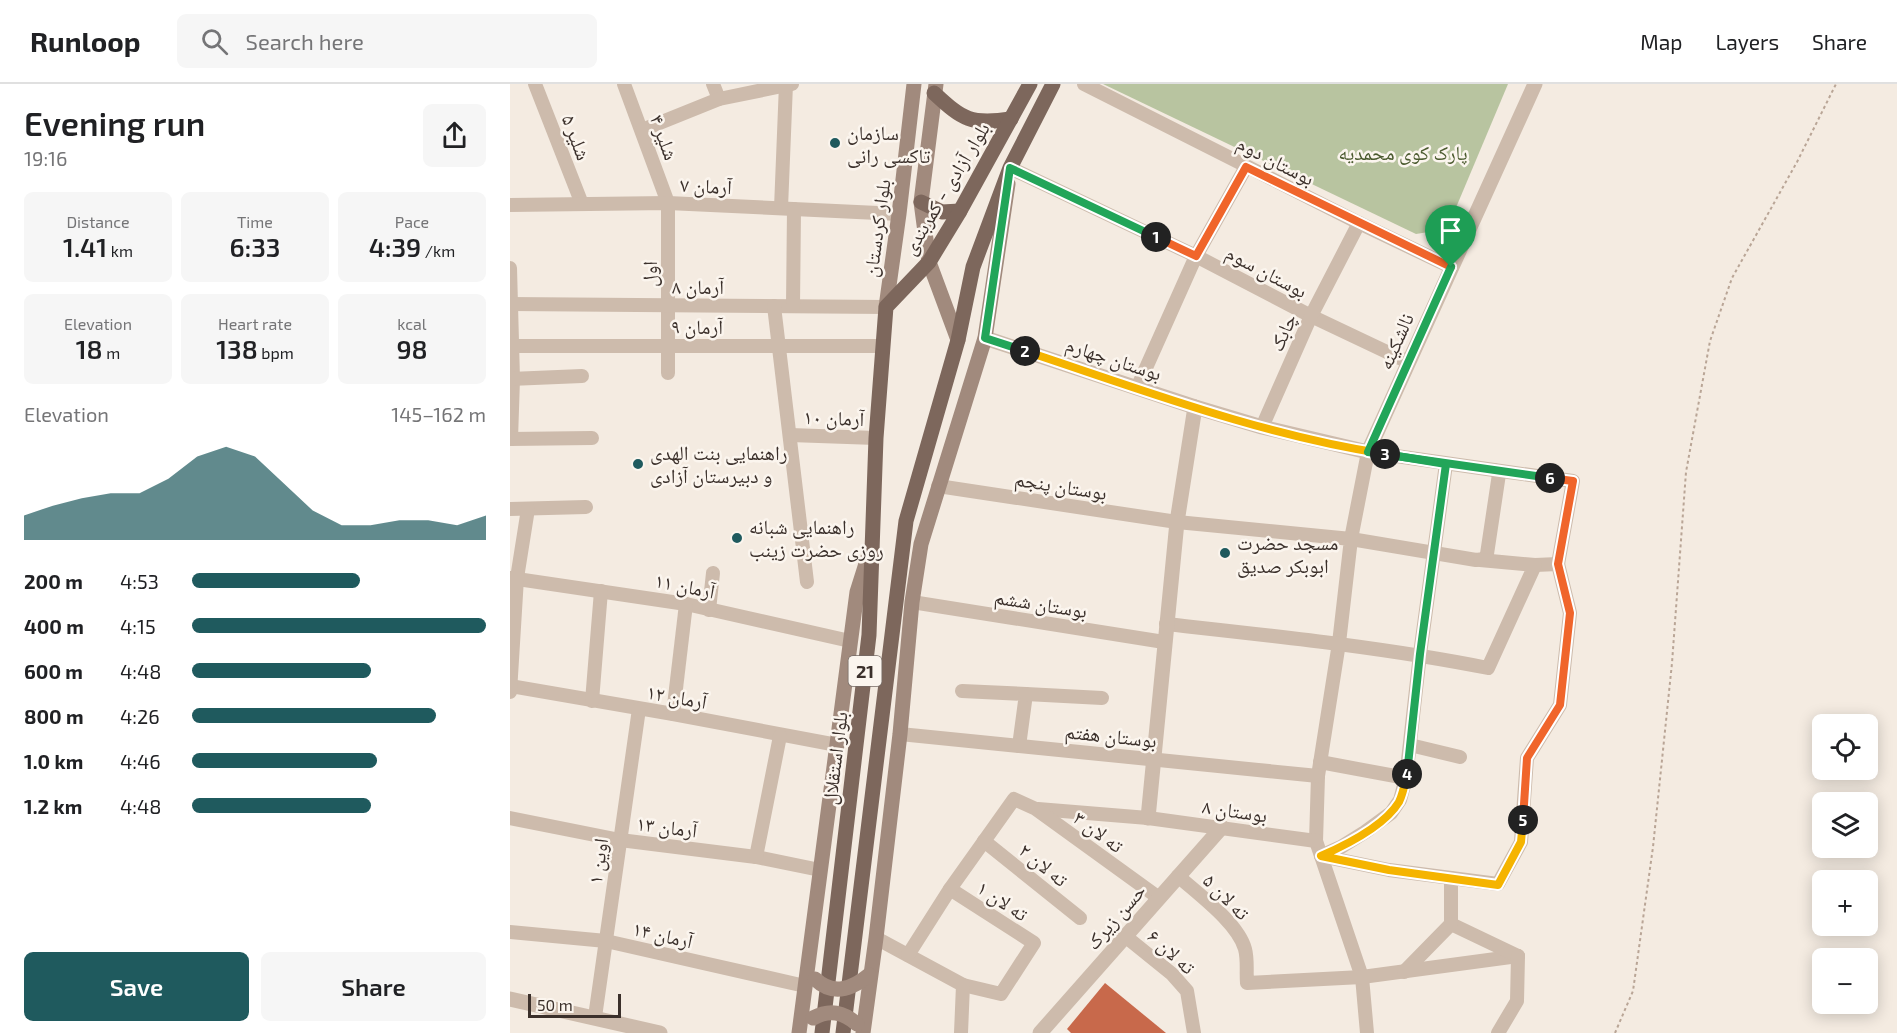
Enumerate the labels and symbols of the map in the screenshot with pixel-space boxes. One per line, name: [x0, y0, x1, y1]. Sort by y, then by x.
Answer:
street label: شلیر ۵: [557, 111, 597, 163]
street label: شلیر ۴: [645, 111, 684, 163]
street label: بلوار آزادی - کمربندی: [896, 117, 995, 259]
place label: سازمان تاکسی رانی: [847, 120, 931, 168]
street label: بوستان دوم: [1232, 130, 1319, 192]
marker: سازمان تاکسی رانی: [828, 136, 842, 150]
park label: پارک کوی محمدیه: [1338, 140, 1468, 165]
street label: آرمان ۷: [679, 172, 733, 199]
street label: بلوار کردستان: [857, 178, 896, 279]
pin: [1425, 205, 1476, 267]
pin: 1: [1141, 222, 1171, 252]
street label: بوستان سوم: [1221, 240, 1312, 305]
street label: اول: [637, 261, 662, 287]
street label: آرمان ۸: [672, 274, 725, 299]
street label: چابک: [1263, 309, 1302, 355]
street label: نالشکینه: [1372, 309, 1418, 373]
street label: آرمان ۹: [671, 314, 724, 339]
street label: بوستان چهارم: [1062, 331, 1165, 388]
pin: 2: [1010, 336, 1040, 366]
street label: آرمان ۱۰: [803, 404, 866, 431]
pin: 3: [1370, 439, 1400, 469]
place label: راهنمایی بنت الهدی و دبیرستان آزادی: [650, 440, 787, 488]
marker: راهنمایی بنت الهدی و دبیرستان آزادی: [631, 457, 645, 471]
pin: 6: [1535, 463, 1565, 493]
street label: بوستان پنجم: [1013, 466, 1109, 507]
place label: راهنمایی شبانه روزی حضرت زینب: [749, 514, 884, 562]
place label: مسجد حضرت ابوبکر صدیق: [1237, 530, 1338, 578]
marker: راهنمایی شبانه روزی حضرت زینب: [730, 531, 744, 545]
marker: مسجد حضرت ابوبکر صدیق: [1218, 546, 1232, 560]
street label: آرمان ۱۱: [653, 567, 718, 604]
street label: بوستان ششم: [993, 584, 1089, 625]
road number: 21: [848, 656, 882, 686]
street label: آرمان ۱۲: [645, 679, 710, 714]
street label: بلوار استقلال: [816, 710, 853, 806]
street label: بوستان هفتم: [1064, 718, 1158, 755]
pin: 4: [1392, 759, 1422, 789]
street label: بوستان ۸: [1201, 794, 1269, 827]
street label: ته لان ۳: [1069, 805, 1129, 858]
pin: 5: [1508, 805, 1538, 835]
street label: آرمان ۱۳: [635, 810, 700, 843]
street label: اوین ۱: [582, 836, 613, 886]
street label: ته لان ۲: [1014, 837, 1073, 892]
street label: ته لان ۵: [1198, 868, 1255, 925]
street label: ته لان ۱: [972, 875, 1033, 926]
street label: حسن زیرک: [1080, 878, 1151, 954]
street label: آرمان ۱۴: [630, 915, 696, 954]
street label: ته لان ۶: [1143, 923, 1201, 979]
scale bar: [528, 991, 621, 1018]

